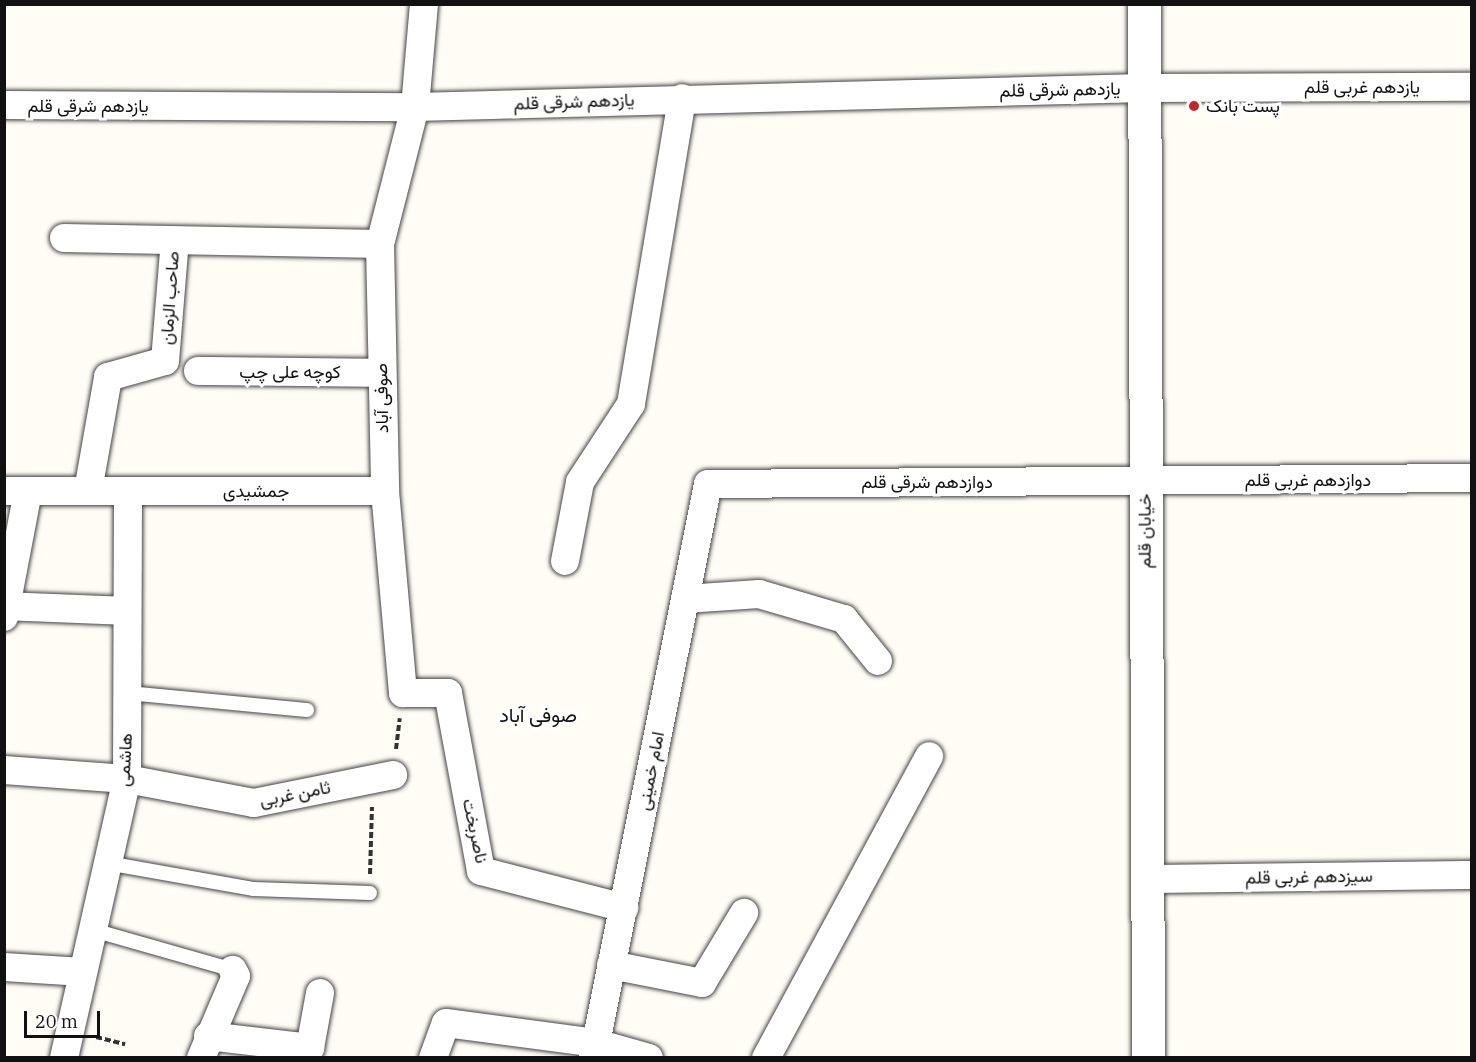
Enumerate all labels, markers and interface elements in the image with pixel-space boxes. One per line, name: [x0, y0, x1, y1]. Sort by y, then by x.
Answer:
street label: یازدهم غربی قلم: [1304, 76, 1420, 98]
street label: یازدهم شرقی قلم: [999, 78, 1121, 102]
street label: یازدهم شرقی قلم: [513, 89, 635, 115]
street label: یازدهم شرقی قلم: [27, 95, 149, 117]
place label: پست بانک: [1206, 95, 1280, 117]
marker: پست بانک: [1187, 99, 1201, 113]
street label: صاحب الزمان: [156, 250, 184, 346]
street label: کوچه علی چپ: [239, 361, 341, 383]
street label: صوفی آباد: [371, 363, 393, 433]
street label: دوازدهم غربی قلم: [1245, 469, 1371, 491]
street label: دوازدهم شرقی قلم: [861, 471, 993, 493]
street label: جمشیدی: [223, 480, 289, 502]
street label: خیابان قلم: [1134, 493, 1156, 569]
district label: صوفی آباد: [499, 702, 577, 726]
street label: امام خمینی: [633, 730, 669, 812]
street label: هاشمی: [113, 733, 137, 787]
street label: ثامن غربی: [258, 777, 332, 811]
street label: ناصربخت: [458, 797, 492, 865]
street label: سیزدهم غربی قلم: [1245, 865, 1373, 889]
scale bar: [27, 999, 104, 1037]
text: 20 m: [35, 1010, 78, 1033]

